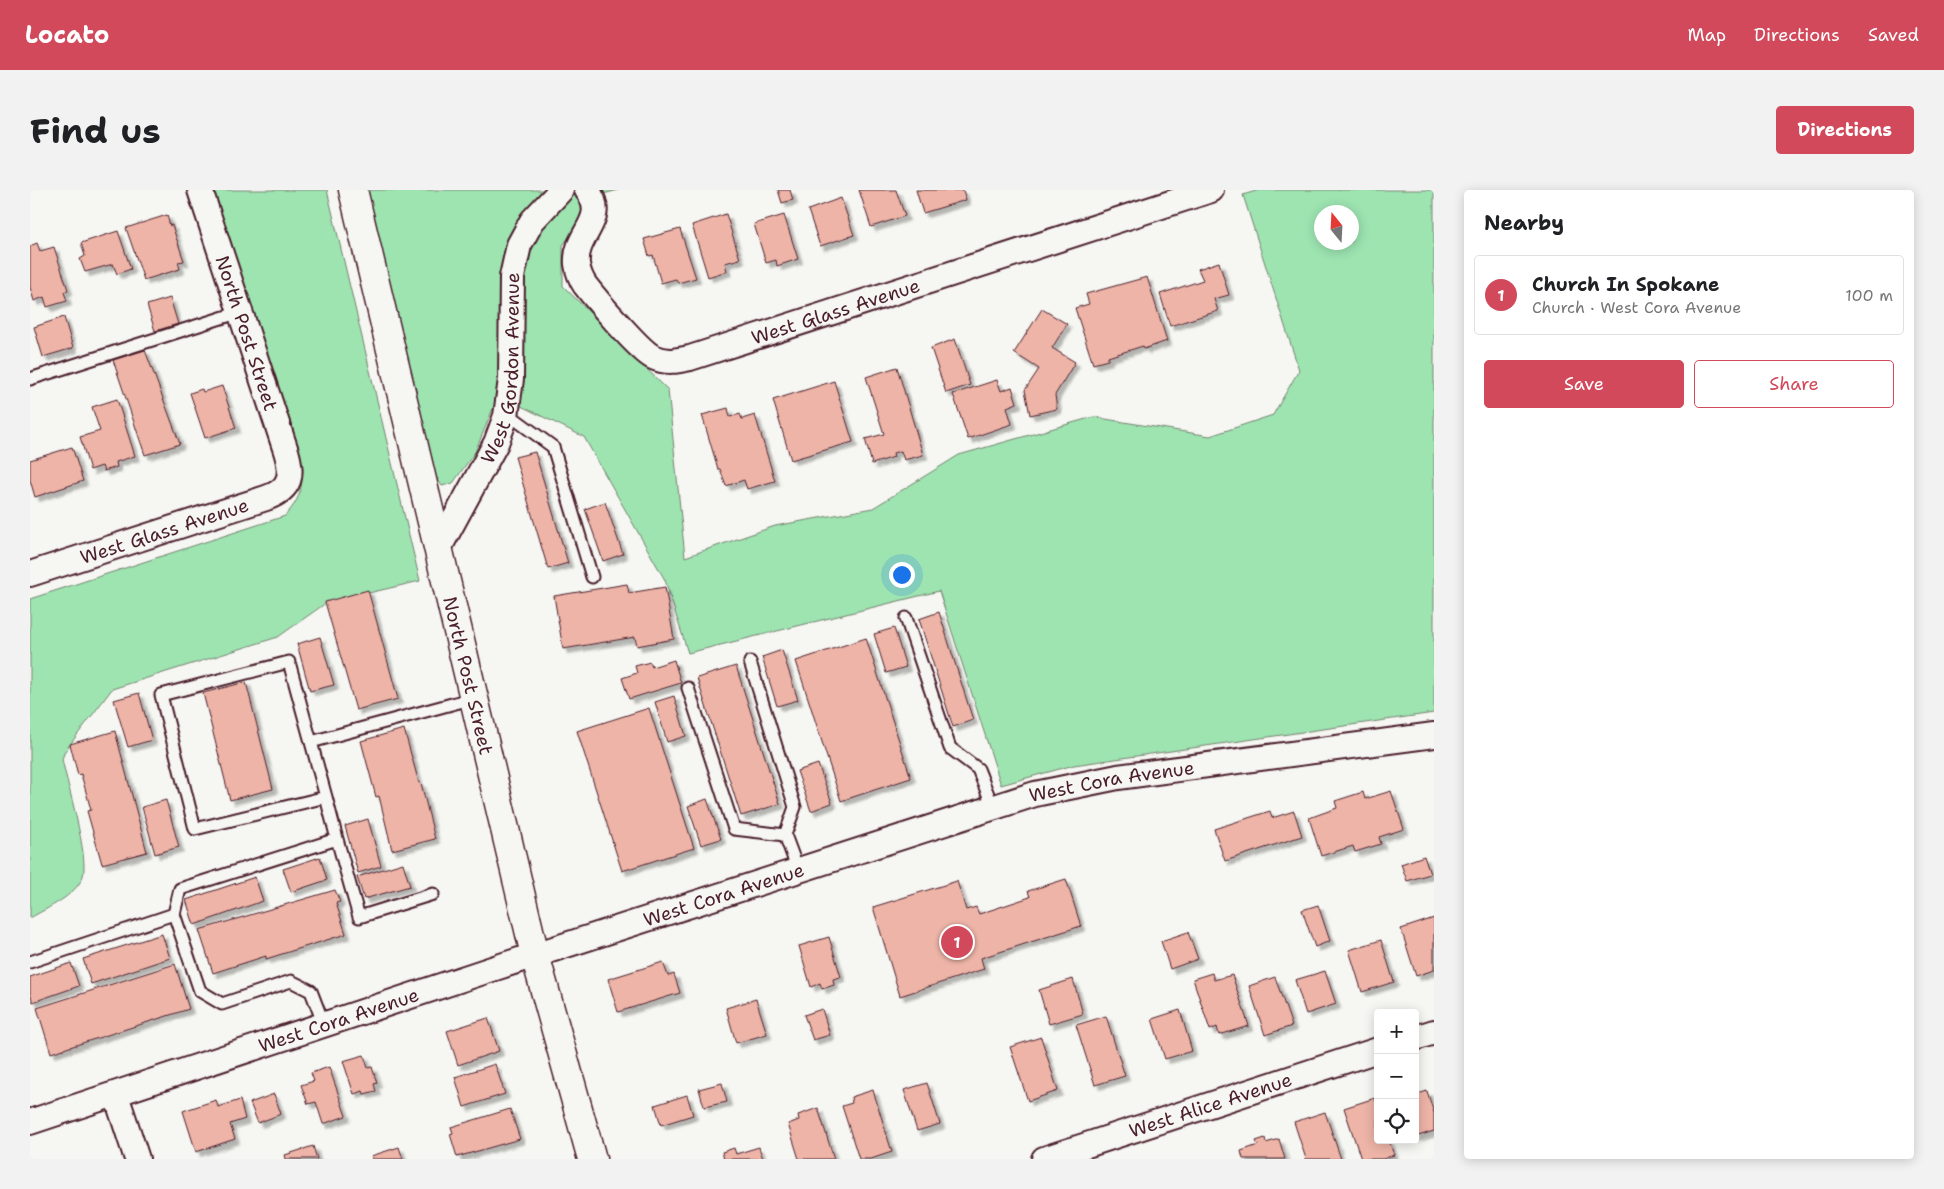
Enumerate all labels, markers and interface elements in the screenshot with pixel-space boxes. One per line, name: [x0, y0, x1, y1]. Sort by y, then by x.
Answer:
text: Locato: [25, 19, 109, 51]
text: Map: [1688, 23, 1726, 47]
text: Directions: [1754, 23, 1840, 47]
text: Saved: [1868, 23, 1919, 47]
button: Directions: [1776, 106, 1914, 154]
text: Find us: [30, 107, 161, 154]
north arrow: [1314, 205, 1359, 250]
text: Nearby: [1484, 209, 1564, 237]
street label: North Post Street: [210, 252, 283, 414]
street label: West Gordon Avenue: [475, 272, 525, 468]
text: Church In Spokane: [1532, 272, 1719, 297]
street label: West Glass Avenue: [748, 273, 923, 350]
text: 1: [1497, 285, 1505, 306]
text: 100 m: [1845, 285, 1893, 306]
text: Church · West Cora Avenue: [1532, 297, 1741, 318]
button: Save: [1484, 360, 1684, 408]
button: Share: [1694, 360, 1894, 408]
street label: West Glass Avenue: [77, 492, 252, 570]
your location: [889, 562, 915, 588]
street label: North Post Street: [437, 594, 499, 757]
street label: West Cora Avenue: [1027, 755, 1196, 808]
street label: West Cora Avenue: [640, 857, 807, 932]
pin: 1: [941, 923, 973, 961]
street label: West Cora Avenue: [255, 982, 422, 1058]
map controls: [1374, 1009, 1419, 1144]
button: +: [1374, 1009, 1419, 1054]
button: −: [1374, 1054, 1419, 1099]
street label: West Alice Avenue: [1126, 1067, 1295, 1143]
button: locate: [1374, 1099, 1419, 1144]

